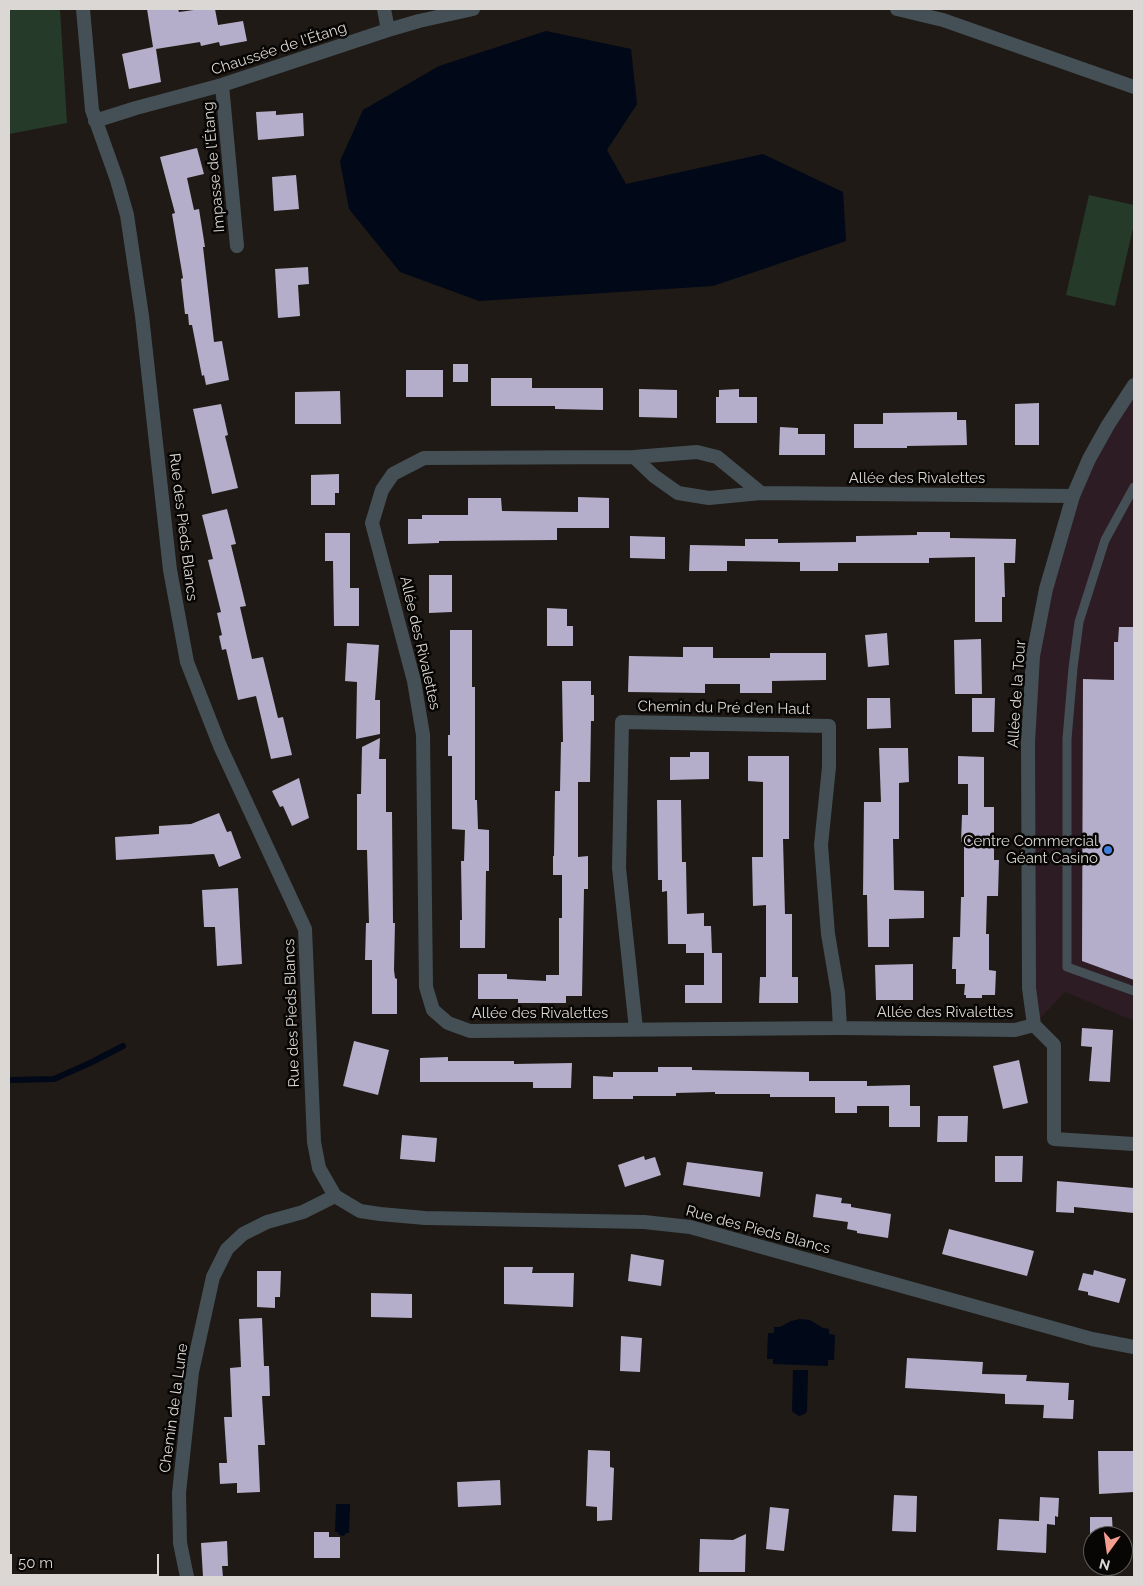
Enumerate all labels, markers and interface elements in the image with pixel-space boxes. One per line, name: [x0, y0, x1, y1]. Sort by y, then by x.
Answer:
street label: Chaussée de l'Étang: [209, 19, 349, 79]
street label: Impasse de l'Étang: [199, 101, 229, 233]
street label: Rue des Pieds Blancs: [165, 452, 201, 602]
street label: Allée des Rivalettes: [849, 469, 985, 487]
street label: Allée des Rivalettes: [396, 574, 444, 712]
street label: Allée de la Tour: [1004, 639, 1030, 749]
street label: Chemin du Pré d'en Haut: [637, 697, 811, 719]
place label: Centre Commercial Géant Casino: [963, 832, 1098, 867]
marker: Centre Commercial Géant Casino: [1102, 844, 1114, 856]
street label: Rue des Pieds Blancs: [280, 938, 304, 1088]
street label: Allée des Rivalettes: [877, 1003, 1013, 1021]
street label: Allée des Rivalettes: [472, 1004, 608, 1022]
street label: Rue des Pieds Blancs: [684, 1202, 832, 1258]
street label: Chemin de la Lune: [156, 1342, 192, 1474]
north arrow: [1083, 1526, 1133, 1576]
scale bar: [12, 1544, 161, 1576]
text: 50 m: [18, 1554, 53, 1572]
text: N: [1097, 1556, 1112, 1574]

